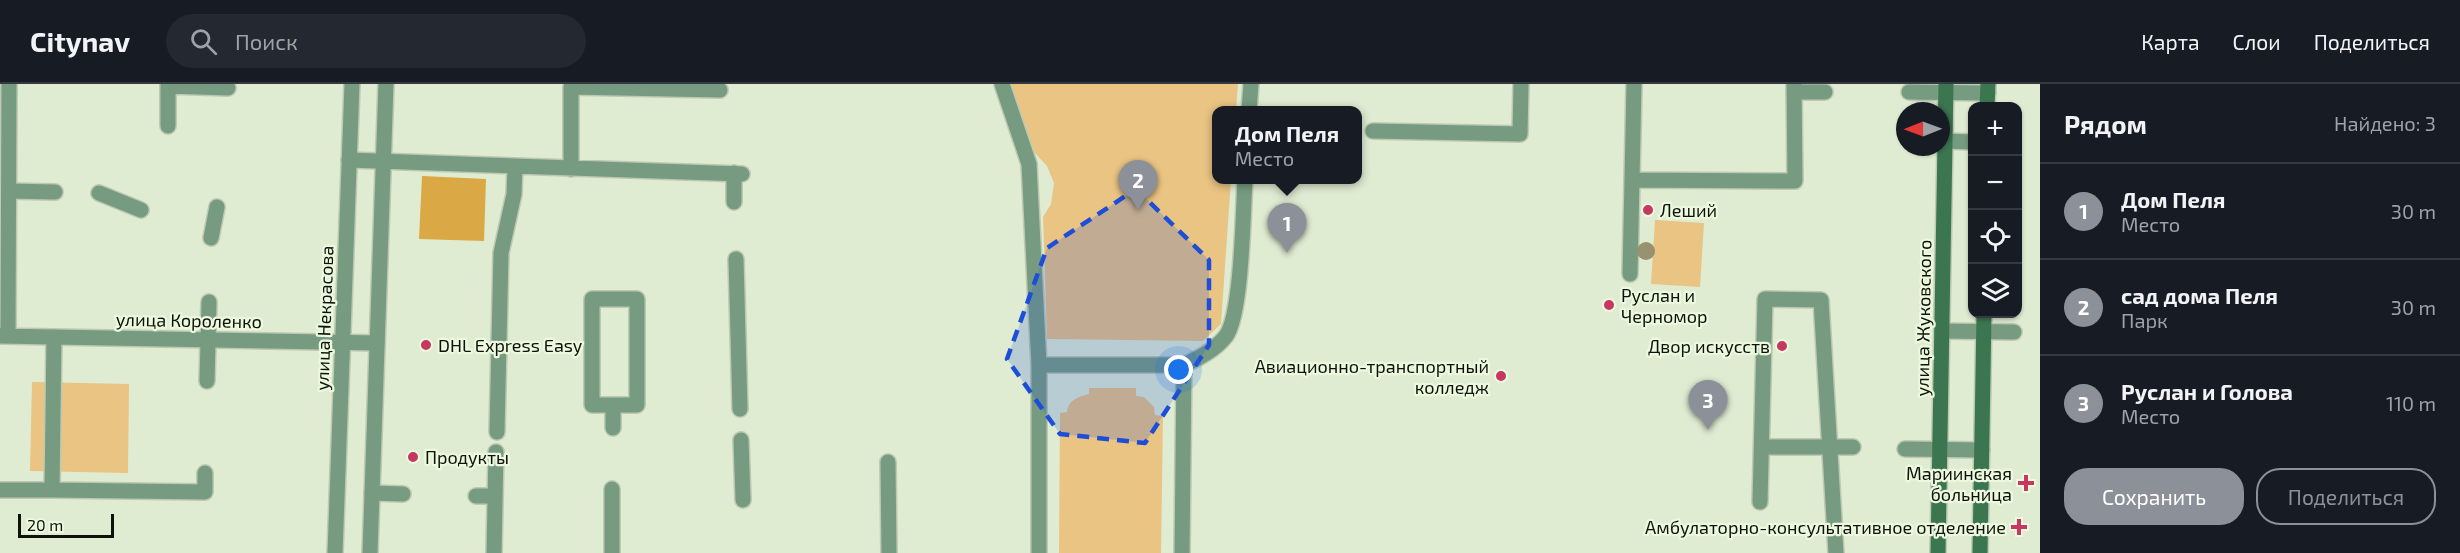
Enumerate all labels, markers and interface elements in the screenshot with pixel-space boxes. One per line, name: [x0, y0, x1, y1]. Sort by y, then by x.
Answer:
search box: [166, 14, 586, 68]
text: Citynav: [30, 24, 130, 58]
icon: search: [187, 25, 220, 58]
text: Поиск: [235, 28, 298, 54]
text: Карта: [2141, 29, 2200, 54]
text: Слои: [2233, 29, 2281, 54]
text: Поделиться: [2314, 29, 2430, 54]
north arrow: [1896, 102, 1950, 156]
map controls: [1968, 102, 2022, 318]
button: +: [1968, 102, 2022, 156]
popup: [1212, 106, 1362, 184]
text: Рядом: [2064, 108, 2147, 139]
text: Найдено: 3: [2334, 111, 2436, 135]
text: Дом Пеля: [1235, 120, 1339, 146]
text: Место: [1235, 146, 1294, 170]
button: −: [1968, 156, 2022, 210]
pin: 2: [1118, 160, 1158, 210]
text: Дом Пеля: [2121, 186, 2225, 212]
place label: Леший: [1660, 199, 1717, 221]
text: 1: [2079, 199, 2088, 223]
text: 30 m: [2391, 199, 2436, 223]
marker: Леший: [1641, 203, 1655, 217]
pin: 1: [1268, 204, 1306, 253]
button: locate: [1968, 210, 2022, 264]
text: Место: [2121, 212, 2180, 236]
street label: улица Жуковского: [1911, 239, 1935, 397]
street label: улица Некрасова: [310, 245, 338, 391]
button: layers: [1968, 264, 2022, 318]
text: сад дома Пеля: [2121, 282, 2278, 308]
place label: Руслан и Черномор: [1621, 284, 1707, 327]
text: 2: [2078, 295, 2089, 319]
text: 30 m: [2391, 295, 2436, 319]
marker: Руслан и Черномор: [1602, 298, 1616, 312]
street label: улица Короленко: [116, 308, 262, 332]
text: Парк: [2121, 308, 2168, 332]
place label: DHL Express Easy: [438, 334, 583, 356]
place label: Двор искусств: [1648, 335, 1770, 357]
marker: DHL Express Easy: [419, 338, 433, 352]
marker: Двор искусств: [1775, 339, 1789, 353]
your location: [1164, 355, 1193, 384]
place label: Авиационно-транспортный колледж: [1255, 355, 1489, 398]
marker: Авиационно-транспортный колледж: [1494, 369, 1508, 383]
text: Руслан и Голова: [2121, 378, 2293, 404]
pin: 3: [1688, 380, 1728, 430]
text: 3: [2078, 391, 2089, 415]
text: 110 m: [2386, 391, 2436, 415]
text: Место: [2121, 404, 2180, 428]
place label: Продукты: [425, 446, 509, 468]
marker: Продукты: [406, 450, 420, 464]
place label: Мариинская больница: [1906, 462, 2012, 505]
button: Сохранить: [2064, 468, 2244, 525]
button: Поделиться: [2256, 468, 2436, 525]
marker: Мариинская больница: [2017, 474, 2035, 492]
scale bar: [18, 511, 114, 538]
text: 20 m: [27, 515, 63, 534]
place label: Амбулаторно-консультативное отделение: [1645, 516, 2006, 538]
marker: Амбулаторно-консультативное отделение: [2010, 518, 2028, 536]

